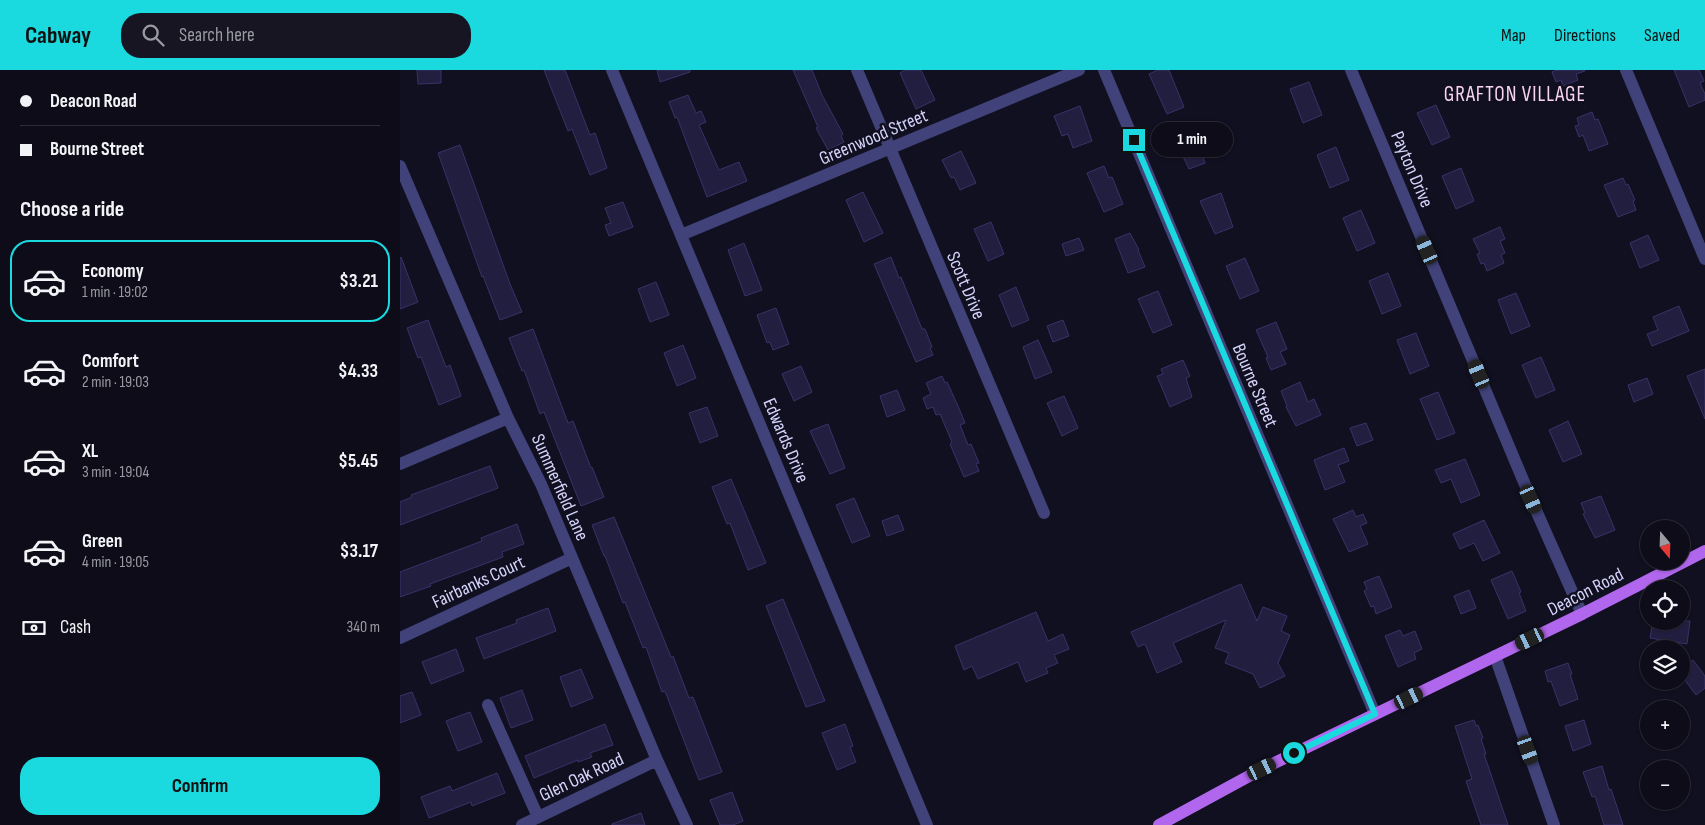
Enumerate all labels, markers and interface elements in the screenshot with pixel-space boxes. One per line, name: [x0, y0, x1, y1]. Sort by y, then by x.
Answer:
search box: [121, 13, 471, 58]
text: Cabway: [25, 21, 91, 50]
icon: search: [139, 21, 167, 49]
text: Search here: [179, 24, 255, 47]
text: Map: [1501, 25, 1526, 46]
text: Directions: [1554, 25, 1616, 46]
text: Saved: [1644, 25, 1680, 46]
district label: GRAFTON VILLAGE: [1444, 82, 1586, 107]
text: Deacon Road: [50, 90, 137, 113]
street label: Greenwood Street: [816, 104, 931, 171]
callout: 1 min: [1152, 122, 1234, 158]
street label: Payton Drive: [1385, 128, 1438, 211]
route end: [1123, 129, 1145, 151]
text: 1 min: [1177, 130, 1207, 149]
text: Bourne Street: [50, 138, 144, 161]
text: Choose a ride: [20, 196, 124, 223]
car: [1414, 233, 1439, 267]
street label: Scott Drive: [941, 248, 990, 323]
icon: car: [22, 259, 67, 304]
text: Economy: [82, 260, 144, 283]
text: $3.21: [339, 270, 378, 293]
text: 1 min · 19:02: [82, 283, 148, 302]
street label: Bourne Street: [1227, 340, 1283, 431]
icon: car: [22, 349, 67, 394]
text: Comfort: [82, 350, 139, 373]
car: [1466, 357, 1491, 391]
text: $4.33: [338, 360, 378, 383]
text: 2 min · 19:03: [82, 373, 149, 392]
street label: Edwards Drive: [758, 395, 814, 486]
street label: Summerfield Lane: [526, 431, 593, 545]
icon: car: [22, 439, 67, 484]
text: XL: [82, 440, 98, 463]
text: $5.45: [338, 450, 378, 473]
text: 3 min · 19:04: [82, 463, 149, 482]
car: [1518, 482, 1543, 516]
north arrow: [1640, 520, 1690, 570]
map controls: [1640, 520, 1690, 810]
icon: car: [22, 529, 67, 574]
text: Green: [82, 530, 122, 553]
text: $3.17: [340, 540, 378, 563]
street label: Fairbanks Court: [429, 551, 529, 614]
text: 4 min · 19:05: [82, 553, 149, 572]
street label: Deacon Road: [1544, 563, 1628, 621]
button: locate: [1640, 580, 1690, 630]
icon: cash: [20, 614, 48, 642]
text: Cash: [60, 616, 91, 639]
text: 340 m: [347, 618, 380, 637]
car: [1513, 626, 1546, 652]
button: layers: [1640, 640, 1690, 690]
car: [1392, 685, 1425, 711]
button: +: [1640, 700, 1690, 750]
car: [1515, 733, 1540, 767]
route start: [1283, 742, 1305, 764]
street label: Glen Oak Road: [536, 748, 627, 807]
car: [1245, 756, 1278, 782]
button: Confirm: [20, 757, 380, 815]
button: −: [1640, 760, 1690, 810]

